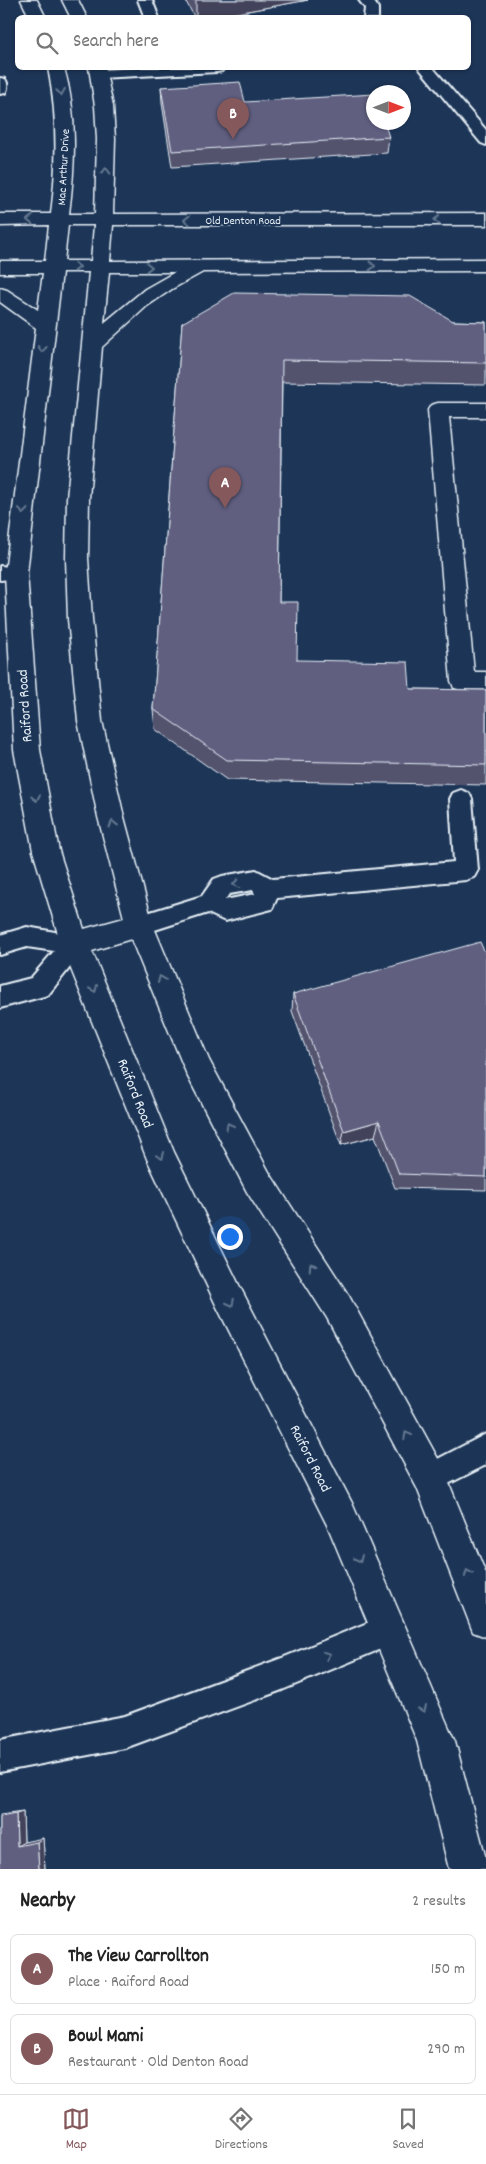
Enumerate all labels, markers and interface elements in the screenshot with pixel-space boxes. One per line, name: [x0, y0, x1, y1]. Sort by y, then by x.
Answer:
search box: [15, 15, 471, 70]
icon: search: [33, 29, 61, 57]
text: Search here: [73, 29, 159, 56]
north arrow: [366, 85, 411, 130]
one-way arrow: [56, 87, 66, 96]
pin: B: [217, 98, 249, 139]
street label: Mac Arthur Drive: [54, 128, 75, 206]
one-way arrow: [101, 167, 111, 174]
street label: Old Denton Road: [205, 213, 281, 230]
one-way arrow: [26, 215, 34, 225]
one-way arrow: [183, 215, 190, 225]
one-way arrow: [433, 215, 441, 225]
one-way arrow: [369, 261, 377, 271]
one-way arrow: [74, 262, 81, 272]
one-way arrow: [146, 262, 153, 272]
one-way arrow: [37, 346, 48, 354]
pin: A: [209, 467, 241, 508]
one-way arrow: [18, 507, 29, 515]
street label: Raiford Road: [12, 669, 40, 743]
one-way arrow: [30, 794, 41, 803]
one-way arrow: [108, 819, 119, 828]
one-way arrow: [232, 878, 241, 888]
one-way arrow: [157, 975, 167, 984]
one-way arrow: [87, 984, 98, 993]
street label: Raiford Road: [110, 1056, 158, 1132]
one-way arrow: [225, 1122, 235, 1131]
one-way arrow: [155, 1151, 165, 1160]
your location: [217, 1224, 243, 1250]
one-way arrow: [308, 1262, 318, 1271]
one-way arrow: [225, 1297, 235, 1306]
street label: Raiford Road: [283, 1421, 336, 1496]
one-way arrow: [403, 1431, 413, 1440]
one-way arrow: [354, 1555, 364, 1563]
one-way arrow: [464, 1569, 474, 1578]
one-way arrow: [322, 1651, 331, 1662]
one-way arrow: [416, 1704, 427, 1713]
text: Nearby: [20, 1887, 75, 1917]
text: 2 results: [412, 1890, 466, 1913]
text: The View Carrollton: [68, 1944, 209, 1971]
text: A: [33, 1958, 41, 1981]
text: 150 m: [431, 1958, 465, 1981]
text: Place · Raiford Road: [68, 1971, 189, 1994]
text: Bowl Mami: [68, 2024, 143, 2051]
text: B: [33, 2038, 41, 2061]
text: 290 m: [427, 2038, 465, 2061]
text: Restaurant · Old Denton Road: [68, 2051, 248, 2074]
tab: Map: [62, 2105, 90, 2155]
tab: Directions: [215, 2105, 268, 2155]
tab: Saved: [392, 2105, 424, 2155]

